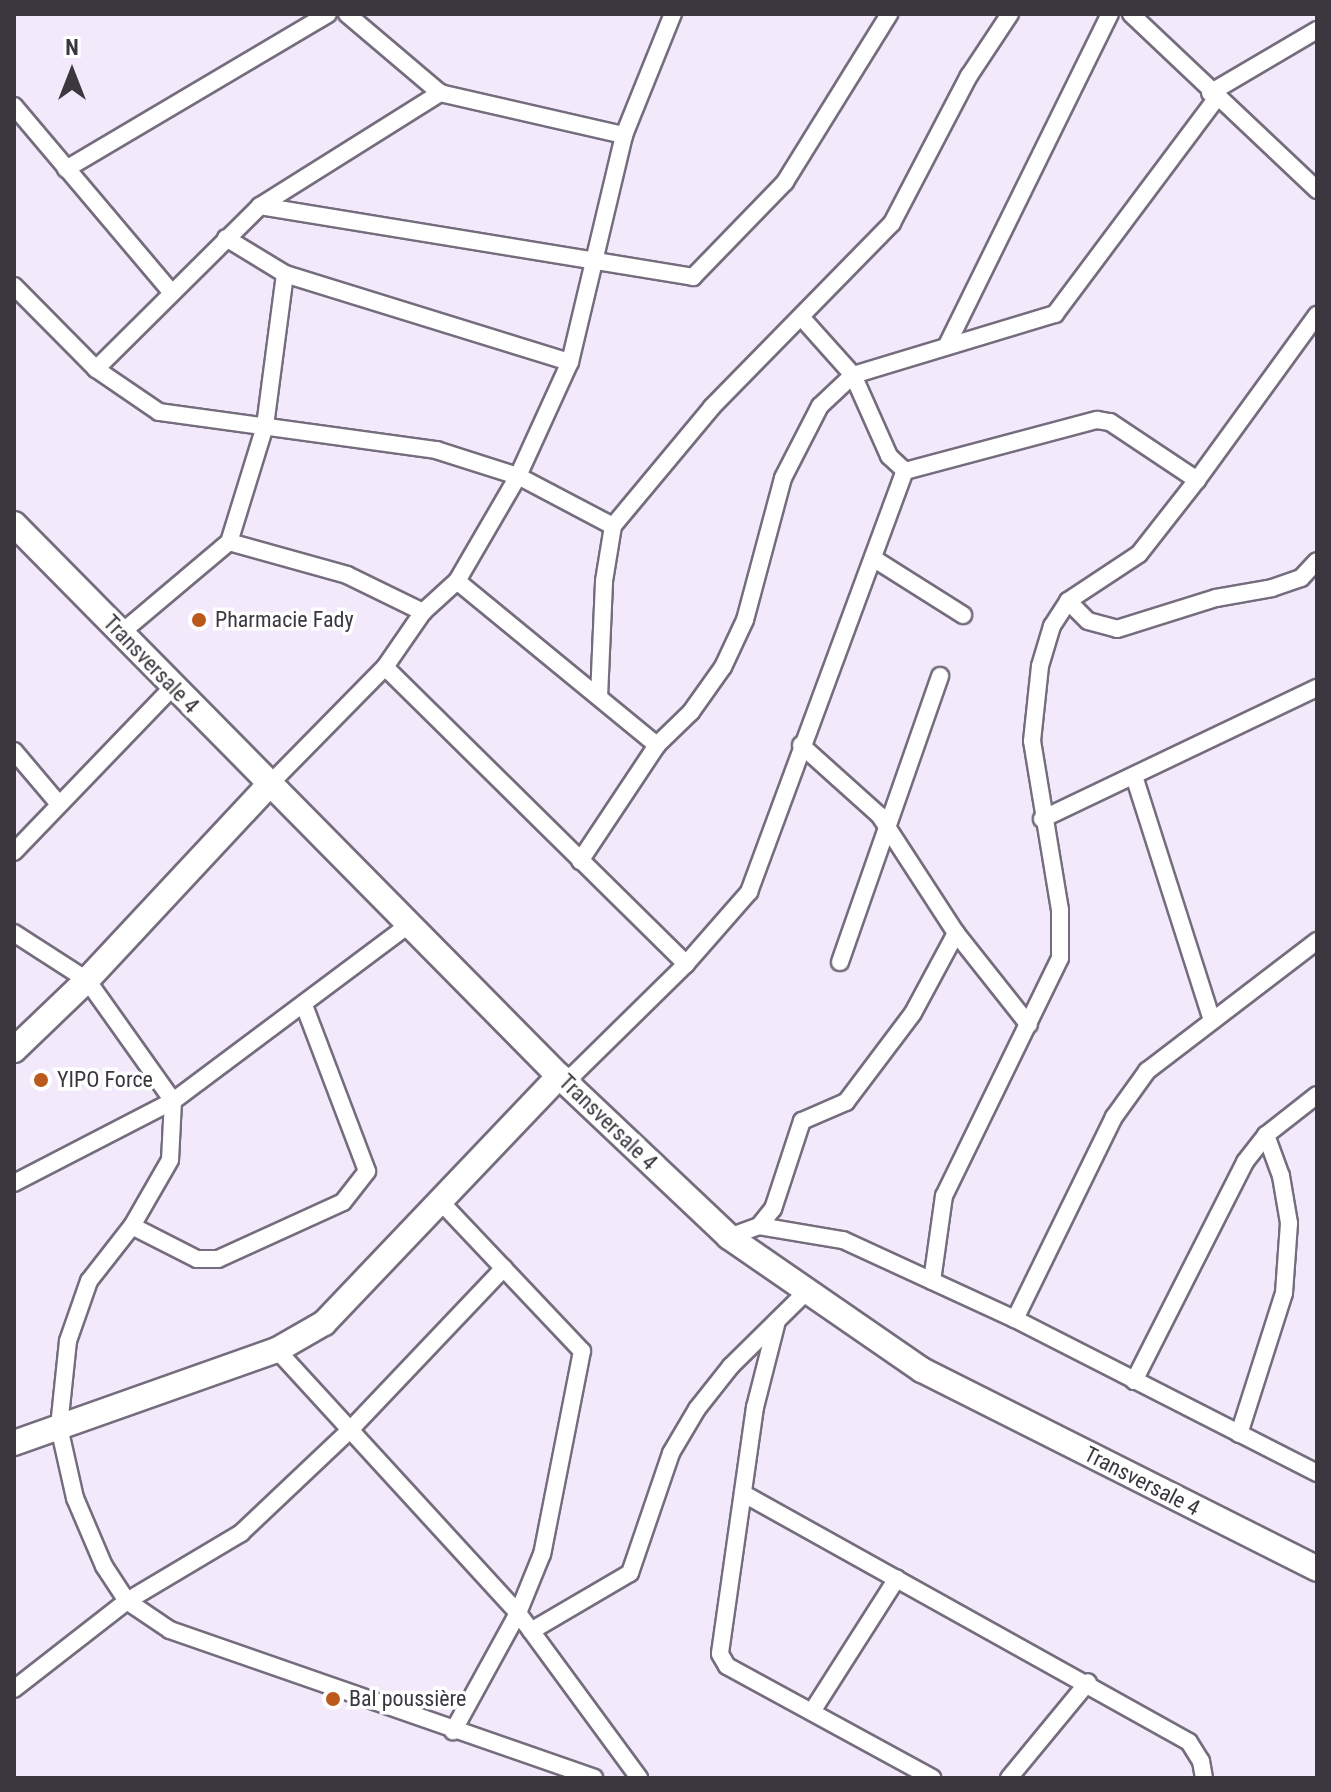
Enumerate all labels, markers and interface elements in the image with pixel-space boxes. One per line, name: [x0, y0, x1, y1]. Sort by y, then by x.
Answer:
north arrow: [32, 32, 112, 112]
text: N: [65, 35, 79, 60]
place label: Pharmacie Fady: [215, 607, 354, 633]
street label: Transversale 4: [98, 609, 204, 719]
marker: Pharmacie Fady: [190, 611, 208, 629]
place label: YIPO Force: [57, 1067, 153, 1093]
street label: Transversale 4: [553, 1069, 663, 1175]
marker: YIPO Force: [32, 1071, 50, 1089]
street label: Transversale 4: [1080, 1441, 1204, 1521]
place label: Bal poussière: [349, 1686, 466, 1712]
marker: Bal poussière: [324, 1690, 342, 1708]

